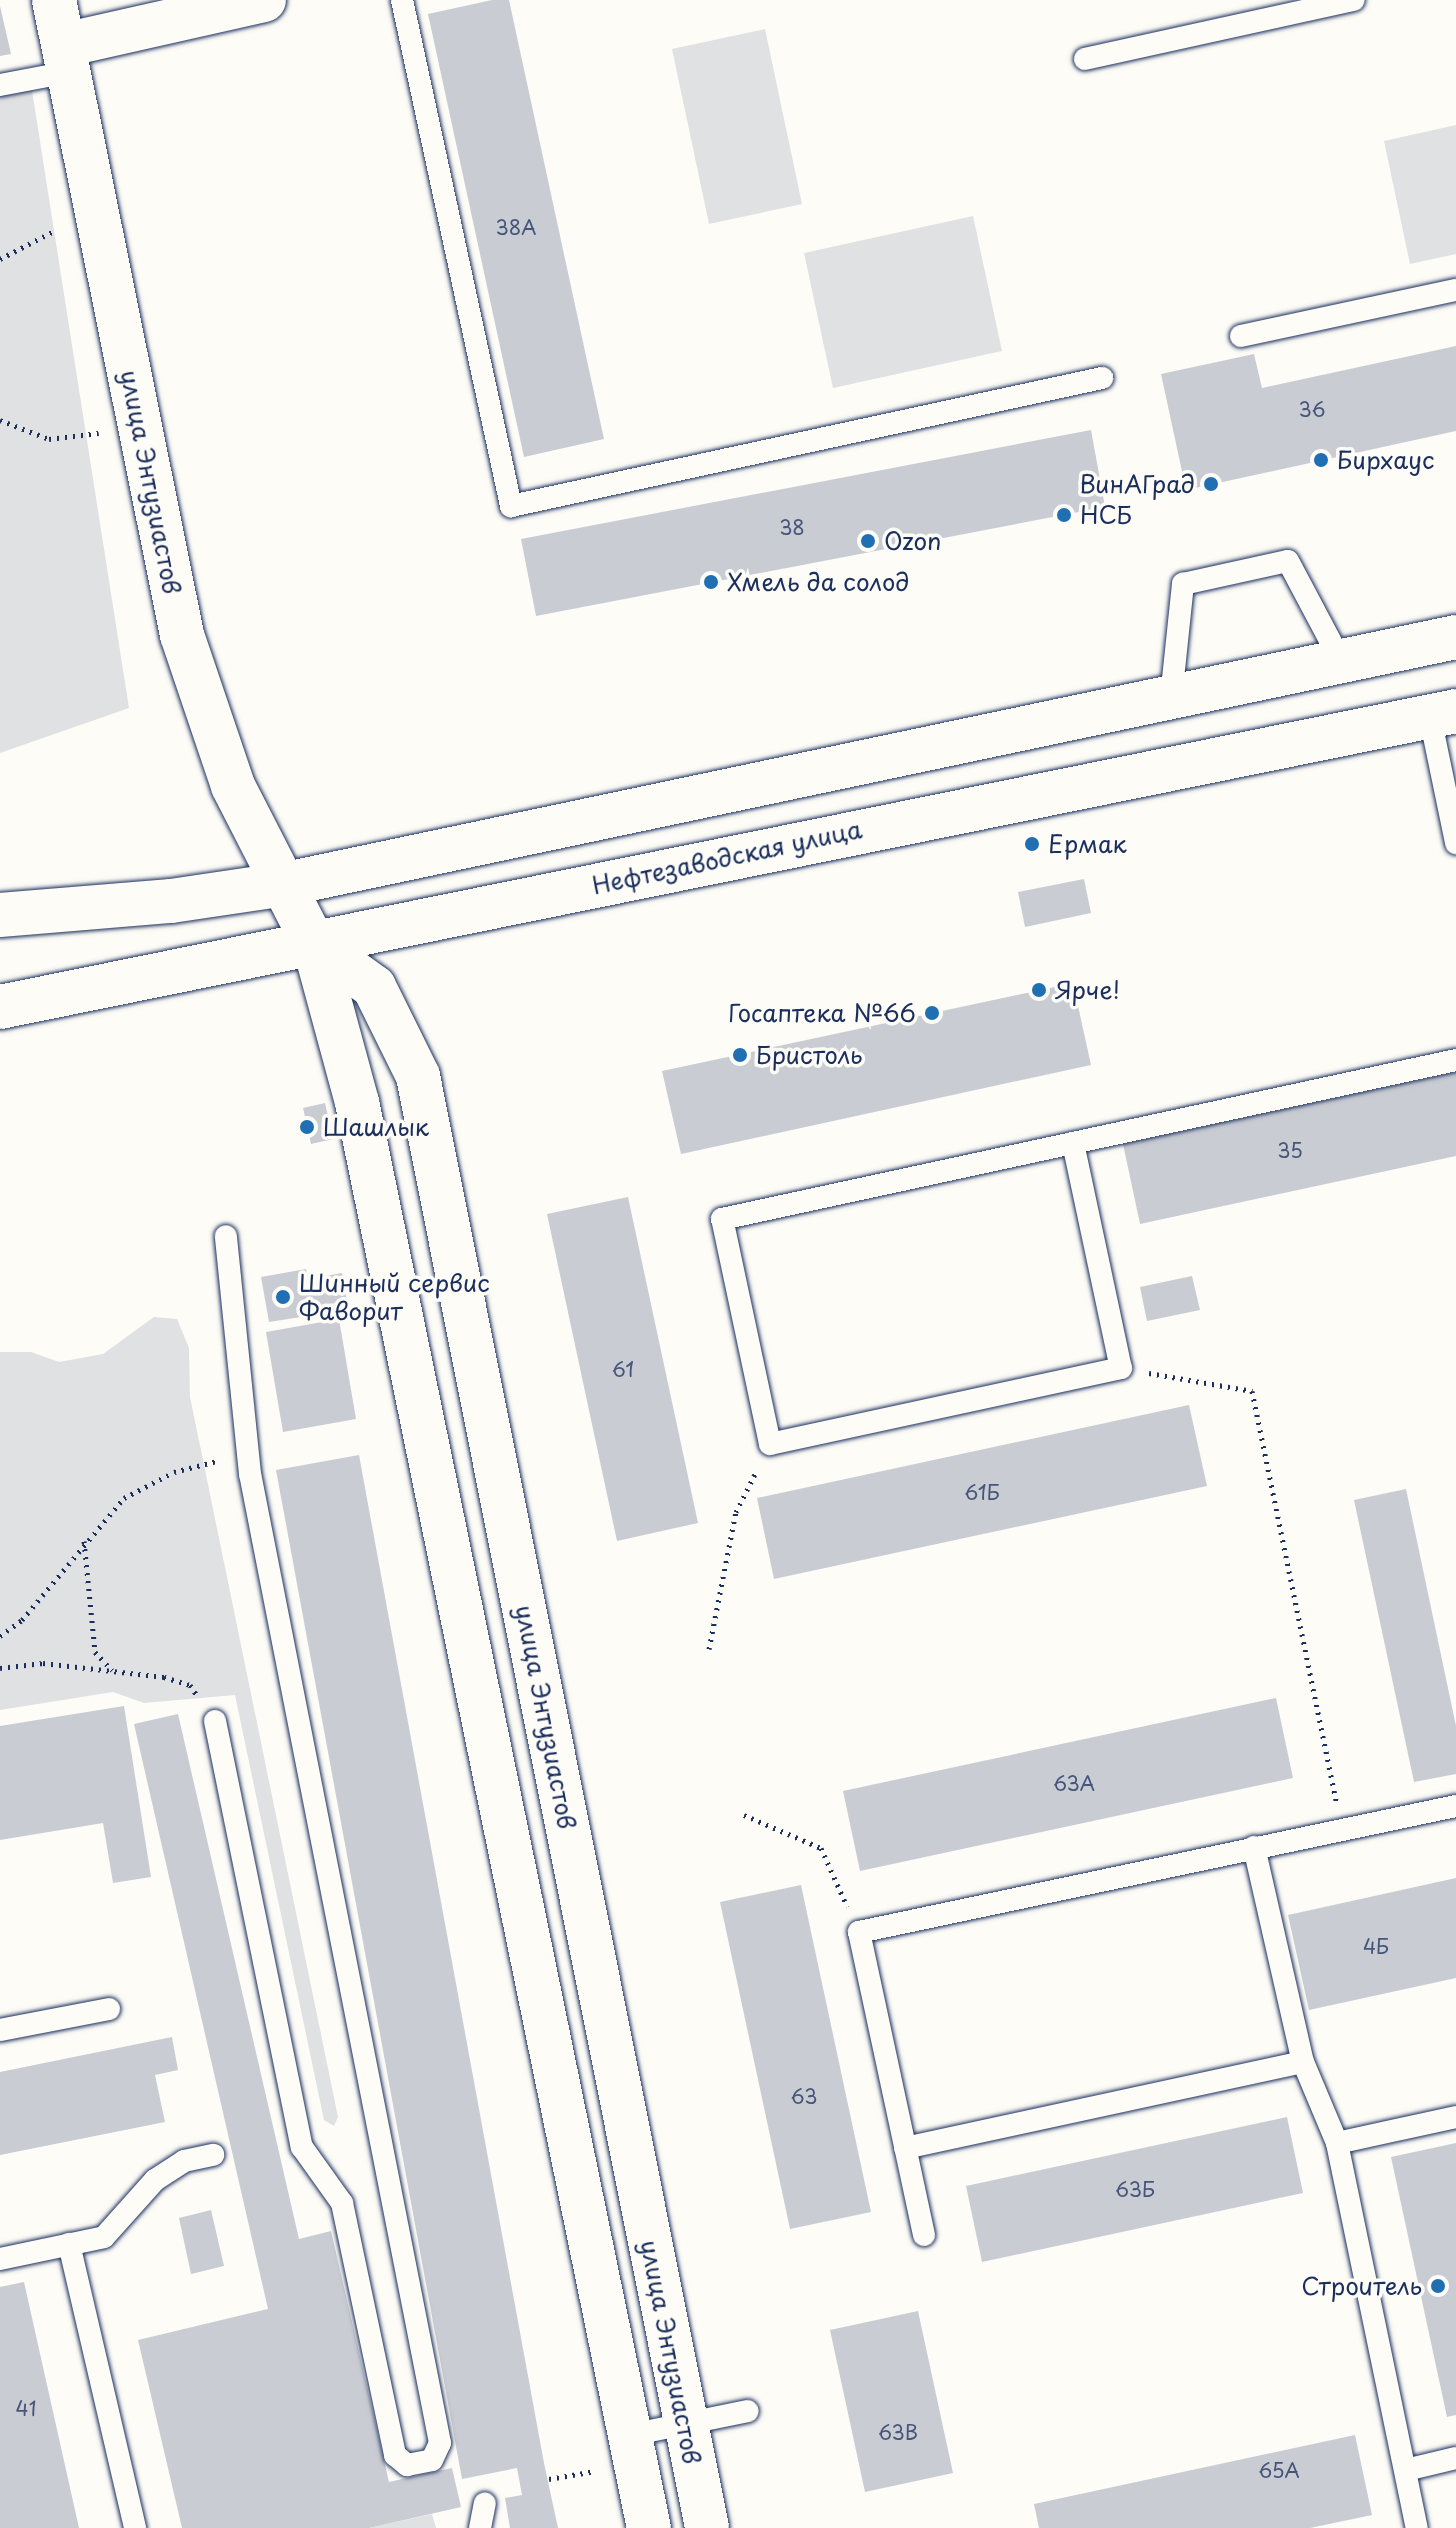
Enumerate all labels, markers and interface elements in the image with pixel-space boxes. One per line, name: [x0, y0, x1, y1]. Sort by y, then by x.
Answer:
house number: 38А: [495, 215, 537, 239]
street label: улица Энтузиастов: [115, 367, 187, 597]
house number: 36: [1298, 397, 1326, 421]
place label: Бирхаус: [1337, 446, 1434, 474]
marker: Бирхаус: [1312, 451, 1330, 469]
place label: ВинАГрад: [1079, 470, 1195, 498]
marker: ВинАГрад: [1202, 475, 1220, 493]
place label: НСБ: [1080, 501, 1132, 529]
marker: НСБ: [1055, 506, 1073, 524]
house number: 38: [779, 515, 805, 539]
place label: Ozon: [884, 527, 941, 555]
marker: Ozon: [859, 532, 877, 550]
place label: Хмель да солод: [727, 568, 910, 596]
marker: Хмель да солод: [702, 573, 720, 591]
street label: Нефтезаводская улица: [589, 814, 865, 900]
place label: Ермак: [1048, 830, 1127, 858]
marker: Ермак: [1023, 835, 1041, 853]
place label: Ярче!: [1055, 976, 1120, 1004]
marker: Ярче!: [1030, 981, 1048, 999]
place label: Госаптека №66: [728, 999, 916, 1027]
marker: Госаптека №66: [923, 1004, 941, 1022]
place label: Бристоль: [756, 1041, 862, 1069]
marker: Бристоль: [731, 1046, 749, 1064]
place label: Шашлык: [323, 1113, 429, 1141]
marker: Шашлык: [298, 1118, 316, 1136]
house number: 35: [1277, 1138, 1303, 1162]
place label: Шинный сервис Фаворит: [299, 1269, 489, 1325]
marker: Шинный сервис Фаворит: [274, 1288, 292, 1306]
house number: 61: [612, 1357, 634, 1381]
house number: 61Б: [964, 1480, 1000, 1504]
street label: улица Энтузиастов: [510, 1602, 582, 1832]
house number: 63А: [1053, 1771, 1095, 1795]
house number: 4Б: [1363, 1934, 1389, 1958]
house number: 63: [791, 2084, 817, 2108]
house number: 63Б: [1115, 2177, 1155, 2201]
street label: улица Энтузиастов: [635, 2237, 707, 2467]
place label: Строитель: [1301, 2272, 1422, 2300]
marker: Строитель: [1429, 2277, 1447, 2295]
house number: 41: [16, 2396, 36, 2420]
house number: 63В: [878, 2420, 918, 2444]
house number: 65А: [1258, 2458, 1300, 2482]

